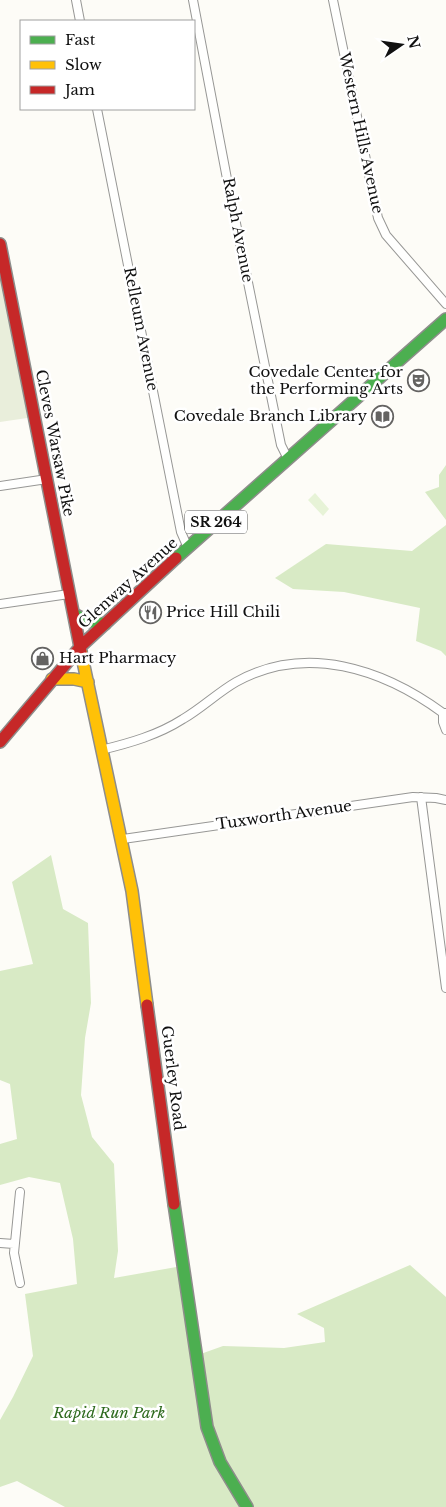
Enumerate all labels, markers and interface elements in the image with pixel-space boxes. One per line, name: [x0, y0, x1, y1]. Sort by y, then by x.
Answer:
legend: [20, 20, 195, 110]
north arrow: [376, 20, 426, 70]
text: Fast: [65, 30, 96, 49]
text: N: [403, 34, 424, 51]
street label: Western Hills Avenue: [335, 50, 388, 215]
text: Slow: [65, 55, 102, 74]
text: Jam: [63, 80, 95, 99]
street label: Ralph Avenue: [219, 176, 258, 284]
street label: Relleum Avenue: [120, 265, 163, 392]
place label: Covedale Center for the Performing Arts: [249, 362, 404, 398]
street label: Cleves Warsaw Pike: [32, 368, 79, 518]
theatre icon: Covedale Center for the Performing Arts: [407, 369, 431, 393]
library icon: Covedale Branch Library: [371, 404, 395, 428]
place label: Covedale Branch Library: [174, 406, 367, 425]
road number: SR 264: [185, 511, 247, 534]
street label: Glenway Avenue: [74, 533, 181, 632]
restaurant icon: Price Hill Chili: [138, 600, 162, 624]
place label: Price Hill Chili: [166, 602, 280, 621]
shop icon: Hart Pharmacy: [31, 646, 55, 670]
place label: Hart Pharmacy: [59, 648, 177, 667]
street label: Tuxworth Avenue: [215, 796, 353, 833]
street label: Guerley Road: [158, 1024, 189, 1131]
park label: Rapid Run Park: [52, 1403, 165, 1422]

